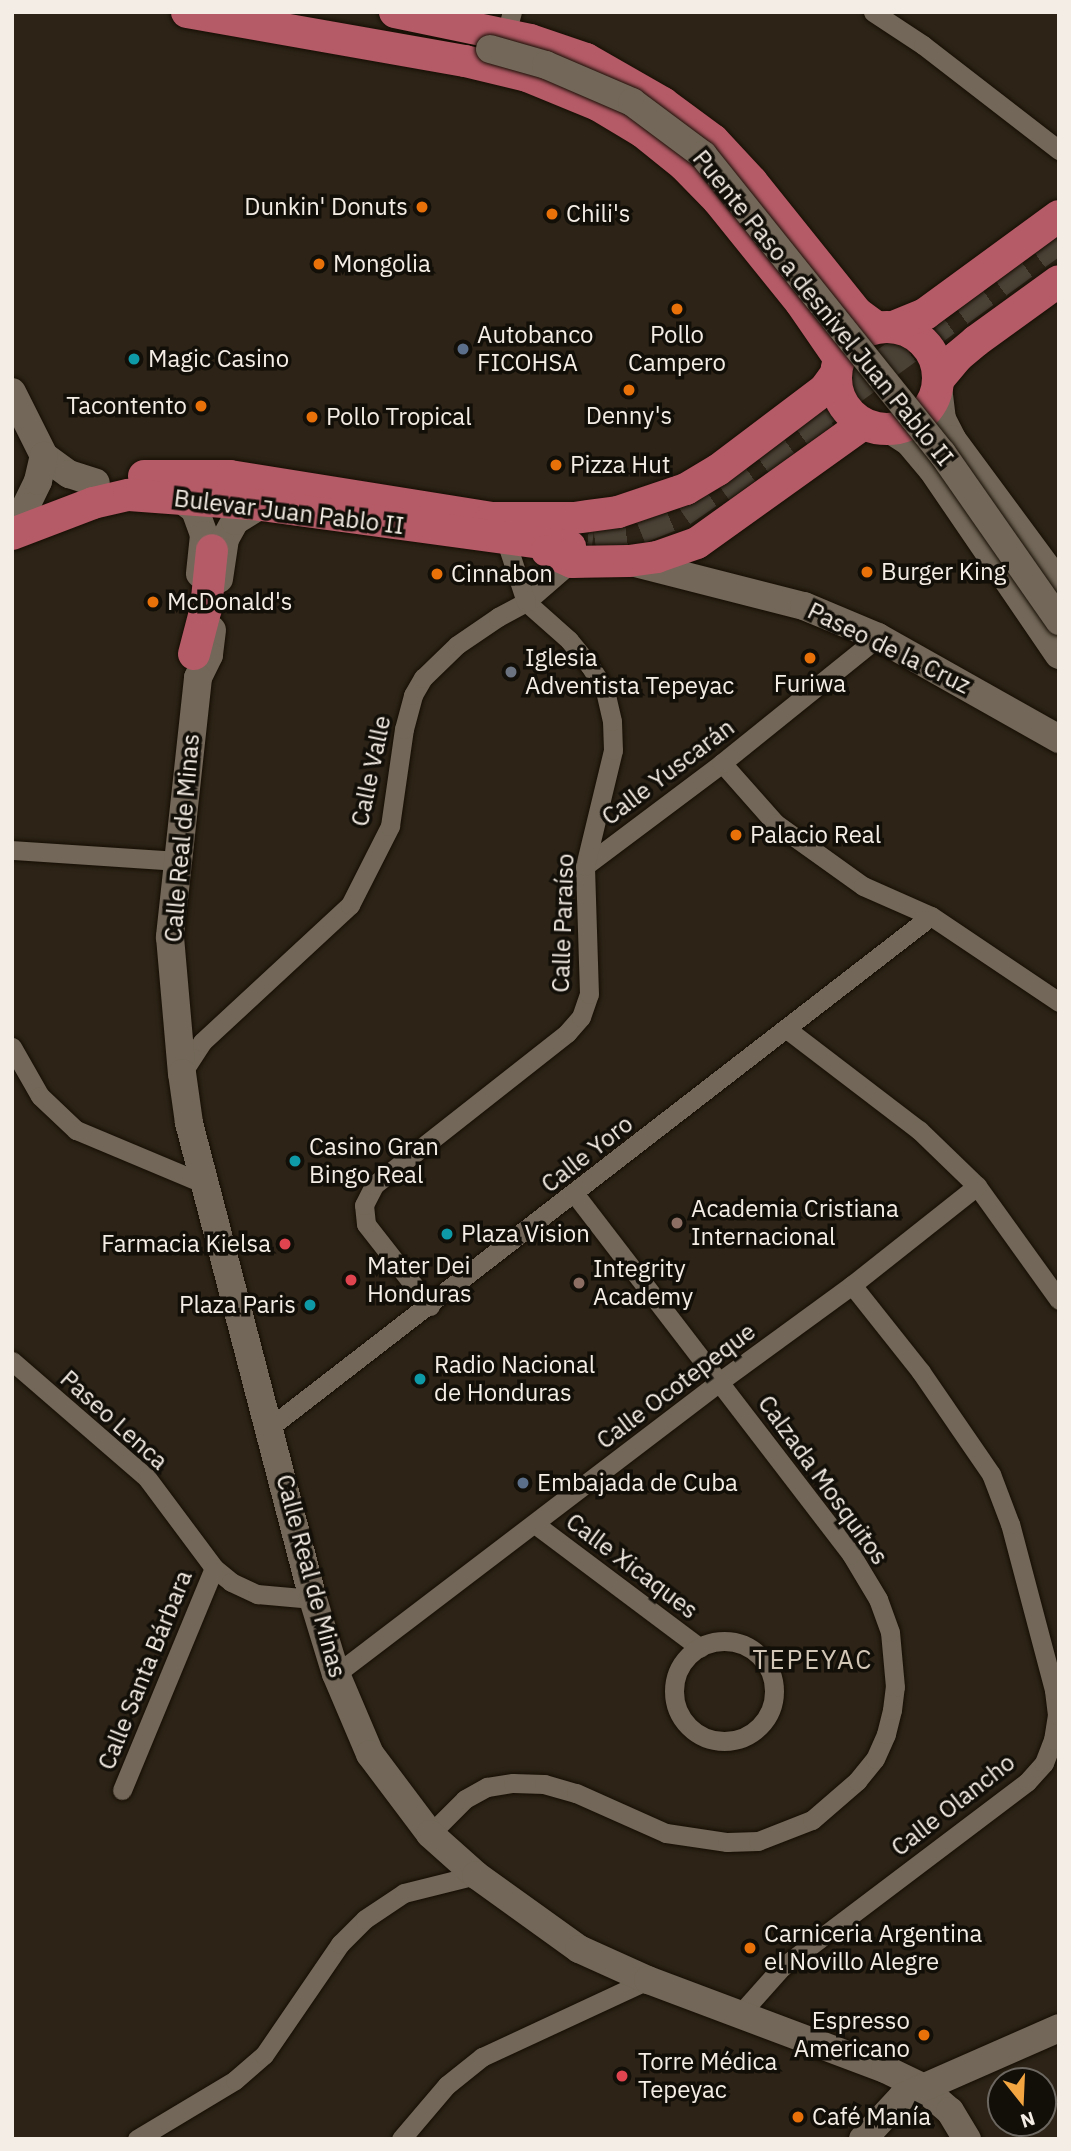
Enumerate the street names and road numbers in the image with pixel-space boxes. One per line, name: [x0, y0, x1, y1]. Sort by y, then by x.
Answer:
street label: Puente Paso a desnivel Juan Pablo II: [687, 144, 959, 472]
street label: Bulevar Juan Pablo II: [172, 484, 406, 540]
street label: Paseo de la Cruz: [803, 596, 975, 700]
street label: Calle Valle: [345, 713, 397, 829]
street label: Calle Yuscarán: [596, 713, 740, 831]
street label: Calle Real de Minas: [159, 733, 205, 943]
street label: Calle Paraíso: [546, 853, 580, 993]
street label: Calle Yoro: [536, 1109, 638, 1199]
street label: Calle Ocotepeque: [591, 1317, 761, 1455]
street label: Paseo Lenca: [54, 1364, 174, 1476]
street label: Calzada Mosquitos: [752, 1390, 894, 1570]
street label: Calle Real de Minas: [270, 1471, 352, 1681]
street label: Calle Xicaques: [560, 1507, 704, 1625]
street label: Calle Santa Bárbara: [92, 1566, 198, 1774]
street label: Calle Olancho: [886, 1748, 1020, 1862]

